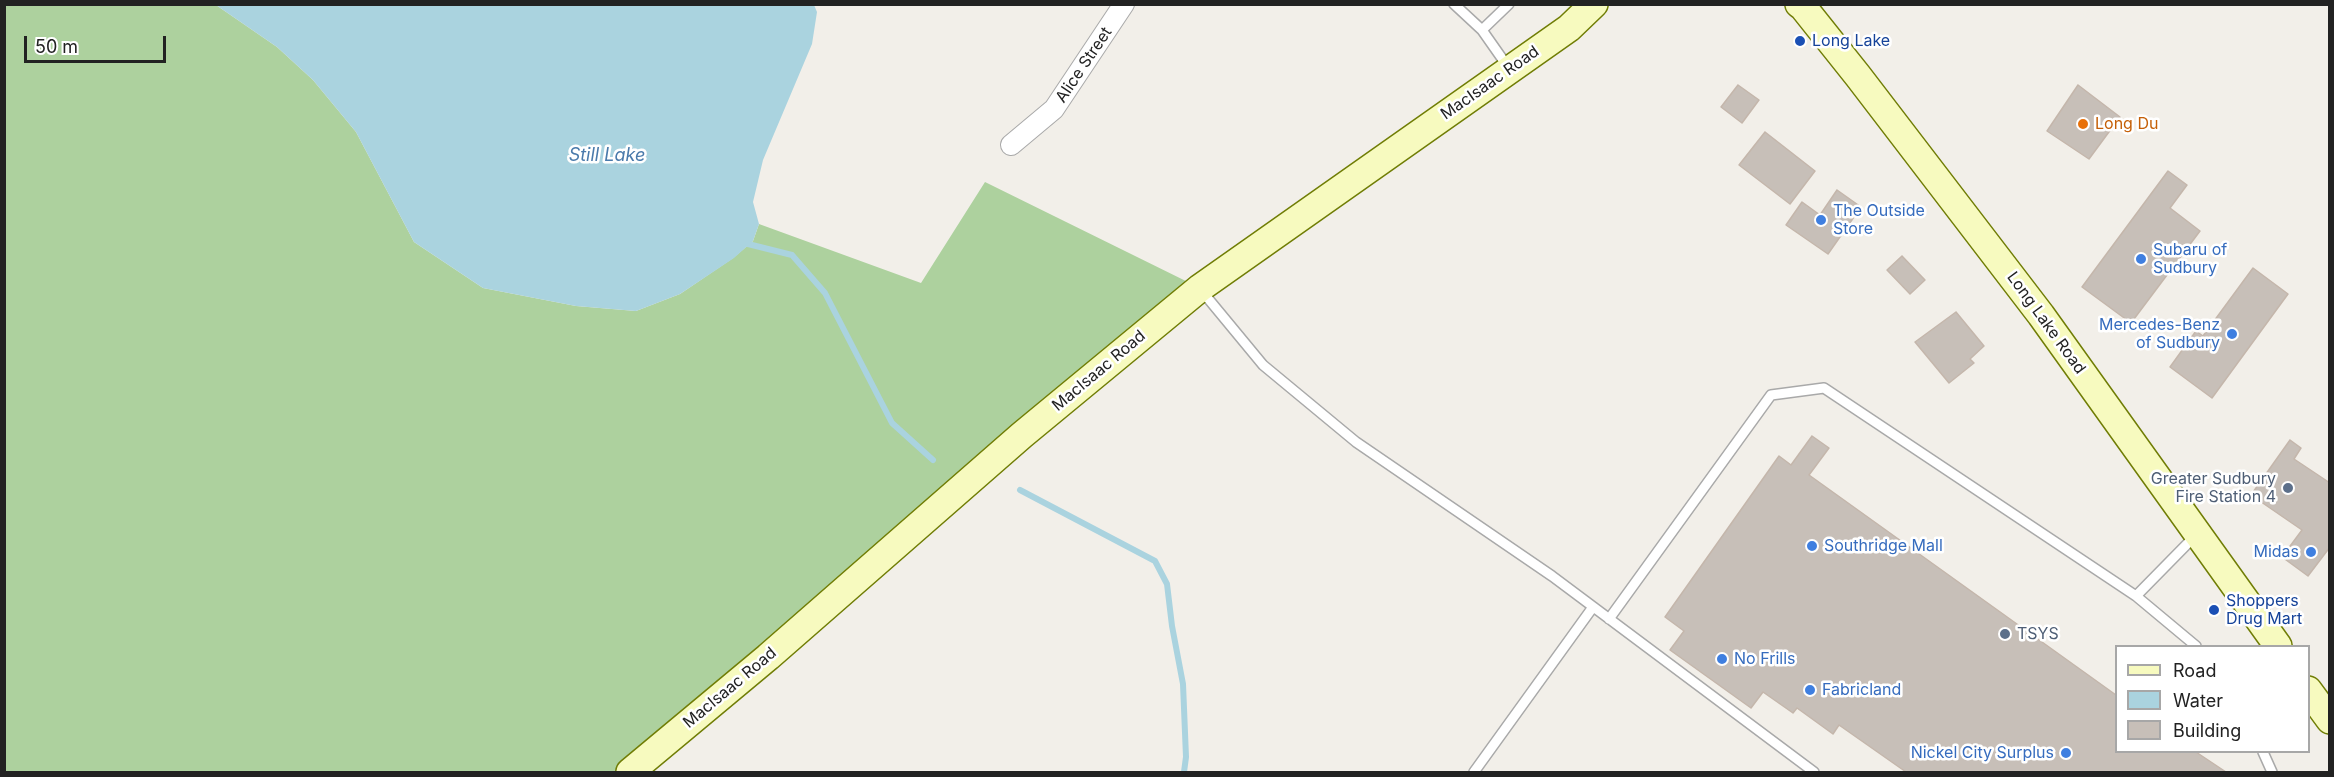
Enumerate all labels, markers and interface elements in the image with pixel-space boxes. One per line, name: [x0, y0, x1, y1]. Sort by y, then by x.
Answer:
scale bar: [27, 24, 170, 62]
street label: Alice Street: [1052, 24, 1116, 106]
place label: Long Lake: [1812, 31, 1890, 51]
marker: Long Lake: [1793, 34, 1807, 48]
text: 50 m: [35, 36, 78, 57]
street label: MacIsaac Road: [1437, 42, 1543, 124]
place label: Long Du: [2095, 114, 2158, 134]
marker: Long Du: [2076, 117, 2090, 131]
water label: Still Lake: [569, 145, 645, 167]
place label: The Outside Store: [1833, 201, 1925, 239]
marker: The Outside Store: [1814, 213, 1828, 227]
place label: Subaru of Sudbury: [2153, 240, 2227, 278]
marker: Subaru of Sudbury: [2134, 252, 2148, 266]
street label: Long Lake Road: [2003, 268, 2089, 378]
place label: Mercedes-Benz of Sudbury: [2099, 315, 2220, 353]
street label: MacIsaac Road: [1049, 327, 1149, 415]
marker: Mercedes-Benz of Sudbury: [2225, 327, 2239, 341]
place label: Greater Sudbury Fire Station 4: [2151, 469, 2276, 507]
marker: Greater Sudbury Fire Station 4: [2281, 481, 2295, 495]
place label: Southridge Mall: [1824, 536, 1943, 556]
marker: Southridge Mall: [1805, 539, 1819, 553]
place label: Midas: [2253, 542, 2299, 562]
marker: Midas: [2304, 545, 2318, 559]
place label: Shoppers Drug Mart: [2226, 591, 2302, 629]
marker: Shoppers Drug Mart: [2207, 603, 2221, 617]
place label: TSYS: [2017, 624, 2059, 644]
marker: TSYS: [1998, 627, 2012, 641]
street label: MacIsaac Road: [680, 644, 780, 732]
legend: [2115, 645, 2310, 753]
place label: No Frills: [1734, 649, 1795, 669]
marker: No Frills: [1715, 652, 1729, 666]
text: Road: [2173, 660, 2216, 681]
place label: Fabricland: [1822, 680, 1901, 700]
marker: Fabricland: [1803, 683, 1817, 697]
text: Water: [2173, 690, 2223, 711]
text: Building: [2173, 720, 2241, 741]
place label: Nickel City Surplus: [1911, 743, 2054, 763]
marker: Nickel City Surplus: [2059, 746, 2073, 760]

